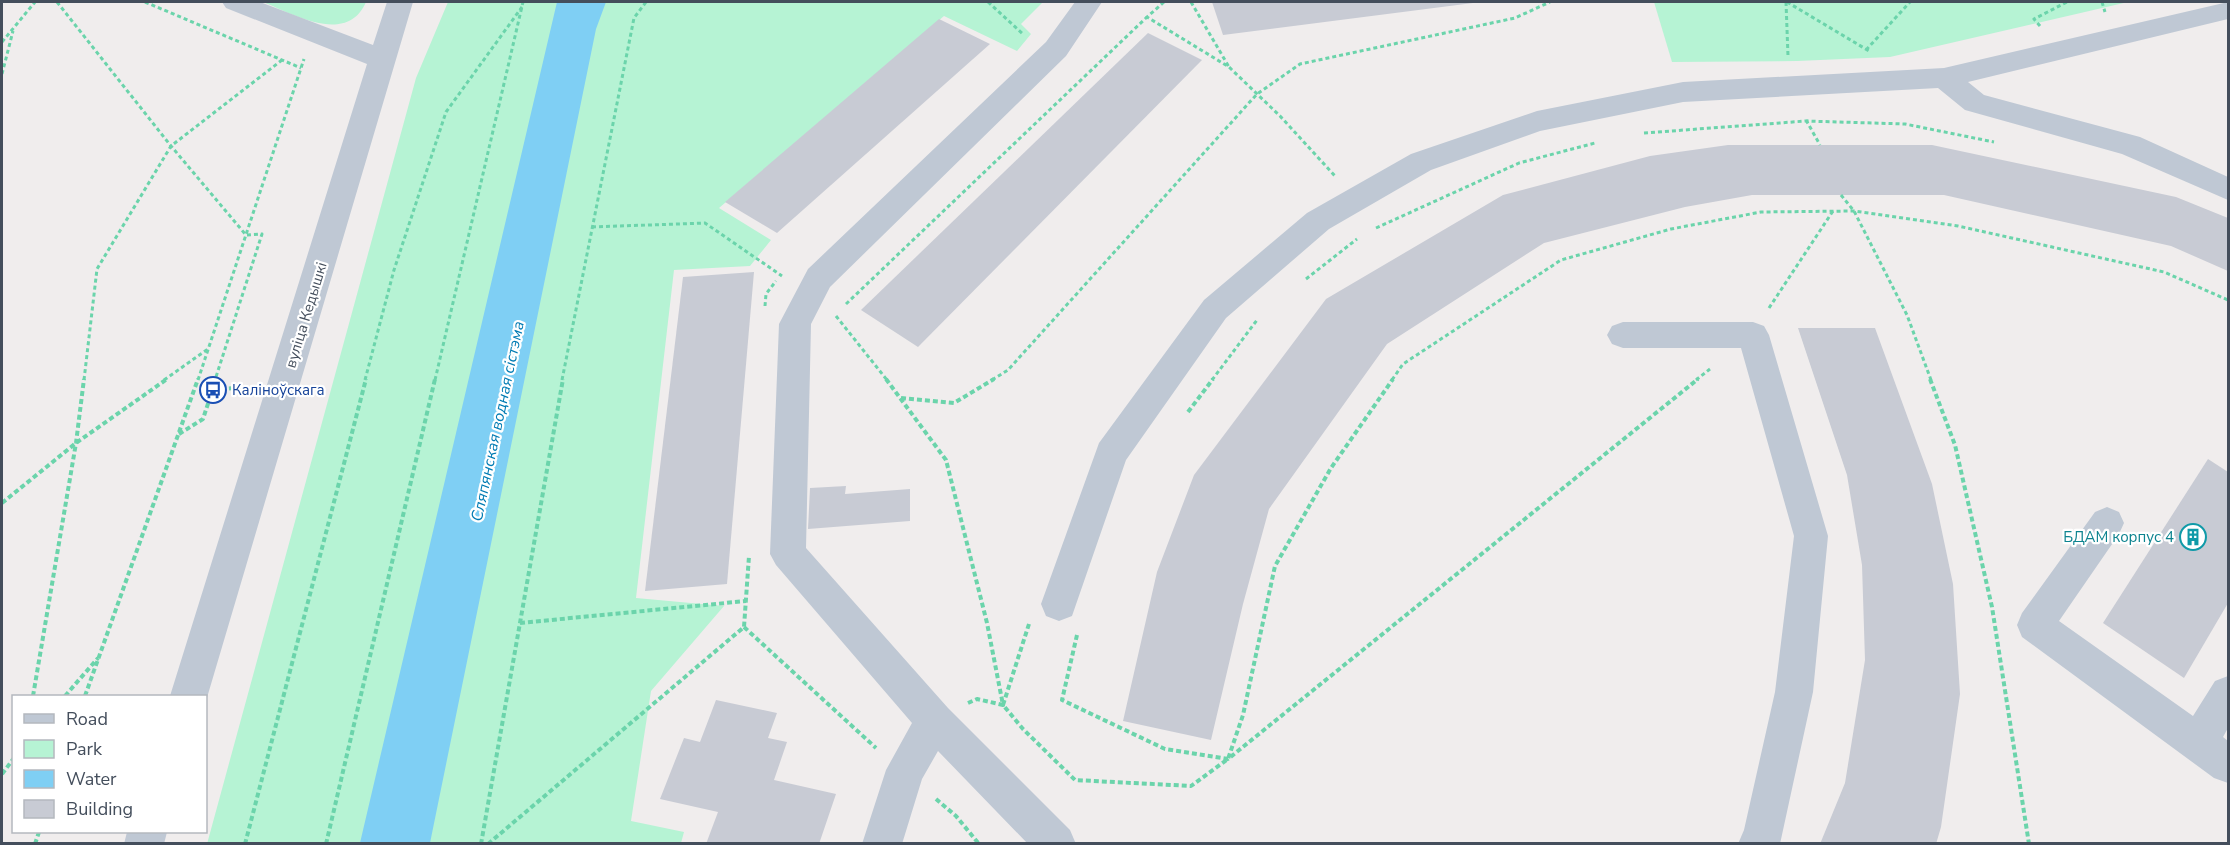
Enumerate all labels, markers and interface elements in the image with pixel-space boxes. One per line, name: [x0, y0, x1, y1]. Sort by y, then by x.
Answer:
street label: вуліца Кедышкі: [280, 260, 332, 370]
water label: Сляпянская водная сістэма: [466, 319, 530, 523]
bus stop icon: Каліноўскага: [198, 375, 228, 405]
place label: Каліноўскага: [232, 380, 325, 400]
building icon: БДАМ корпус 4: [2178, 522, 2208, 552]
place label: БДАМ корпус 4: [2063, 527, 2174, 547]
legend: [12, 695, 207, 833]
text: Road: [66, 707, 108, 731]
text: Park: [66, 737, 103, 761]
text: Water: [66, 767, 117, 791]
text: Building: [66, 797, 133, 821]

